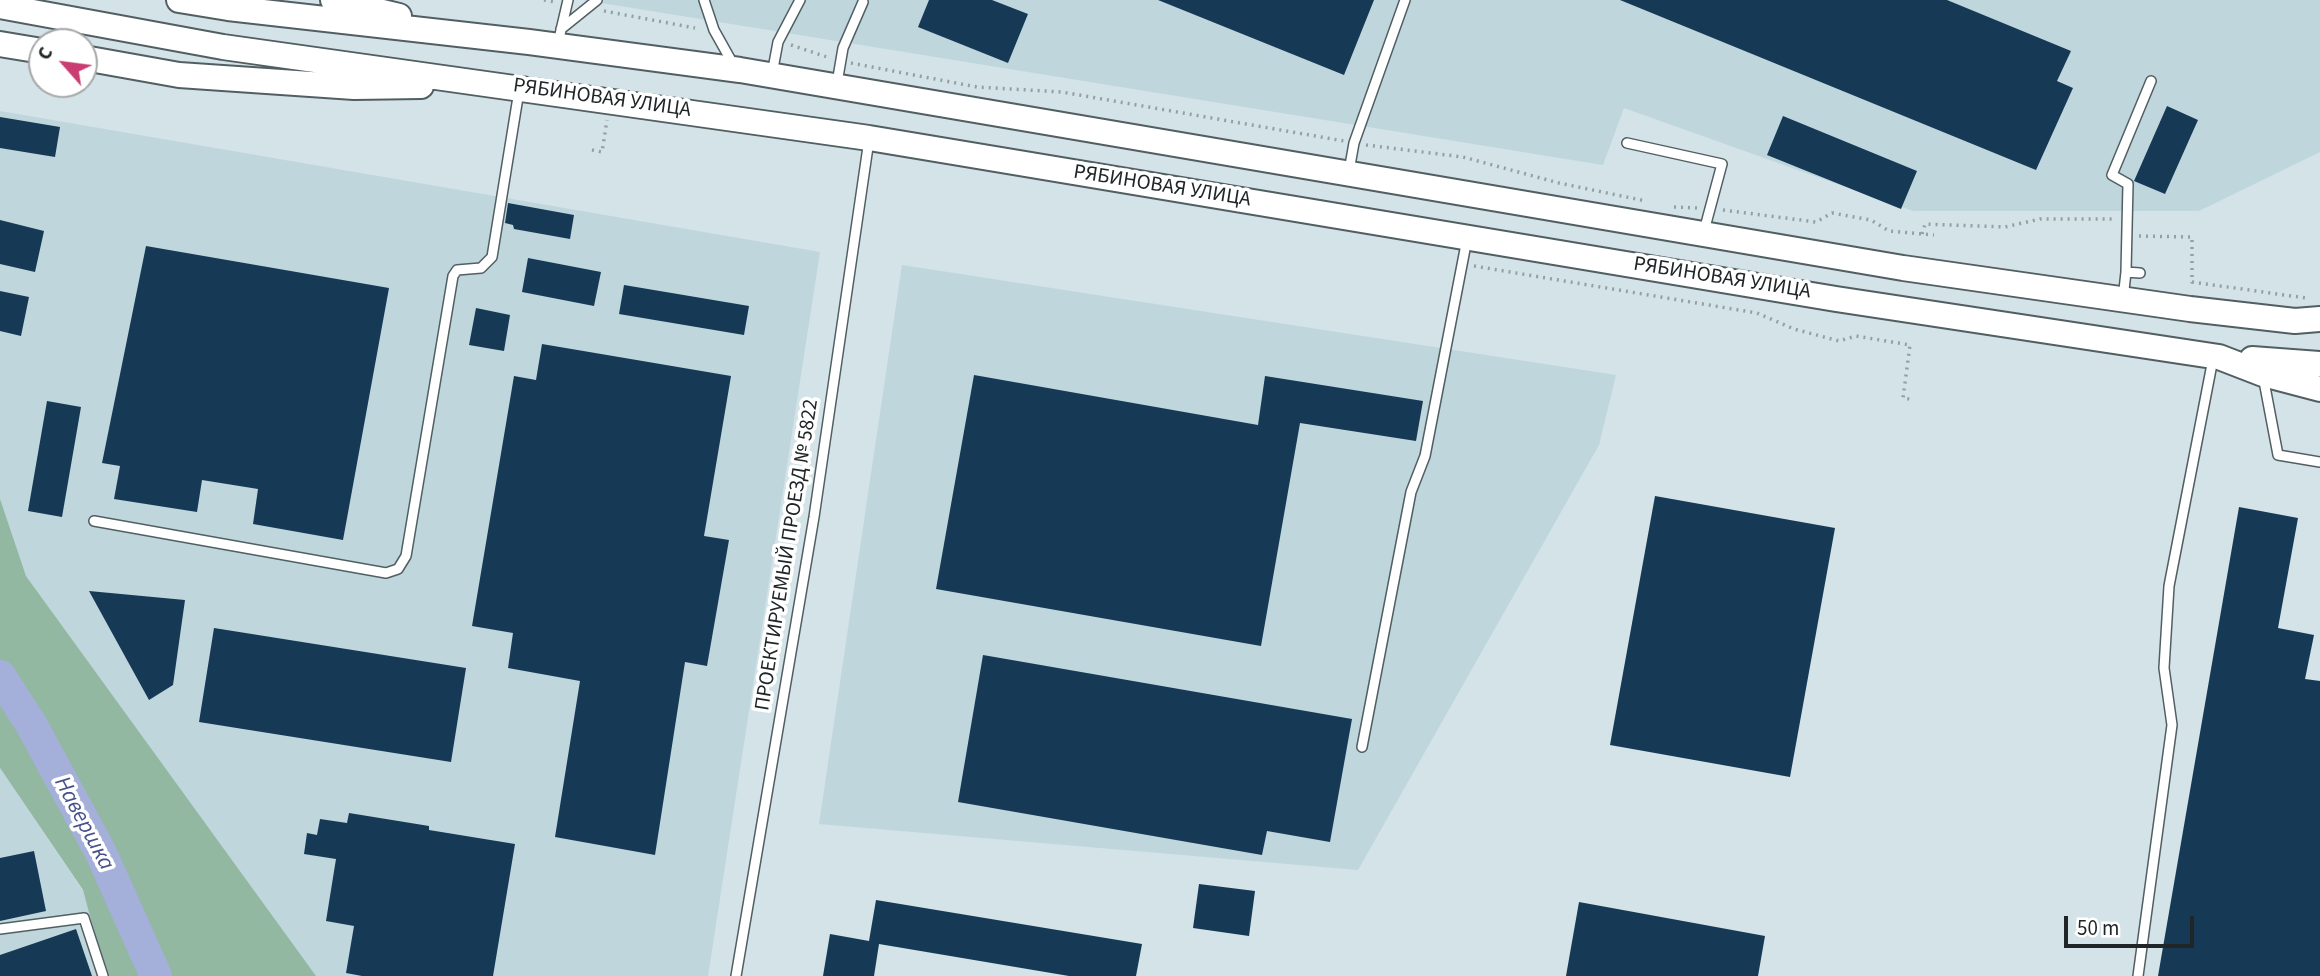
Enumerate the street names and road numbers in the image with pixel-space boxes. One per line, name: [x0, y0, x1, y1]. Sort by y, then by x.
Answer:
street label: РЯБИНОВАЯ УЛИЦА: [511, 74, 693, 124]
street label: РЯБИНОВАЯ УЛИЦА: [1071, 161, 1253, 213]
street label: РЯБИНОВАЯ УЛИЦА: [1631, 253, 1813, 305]
street label: ПРОЕКТИРУЕМЫЙ ПРОЕЗД № 5822: [751, 398, 825, 712]

